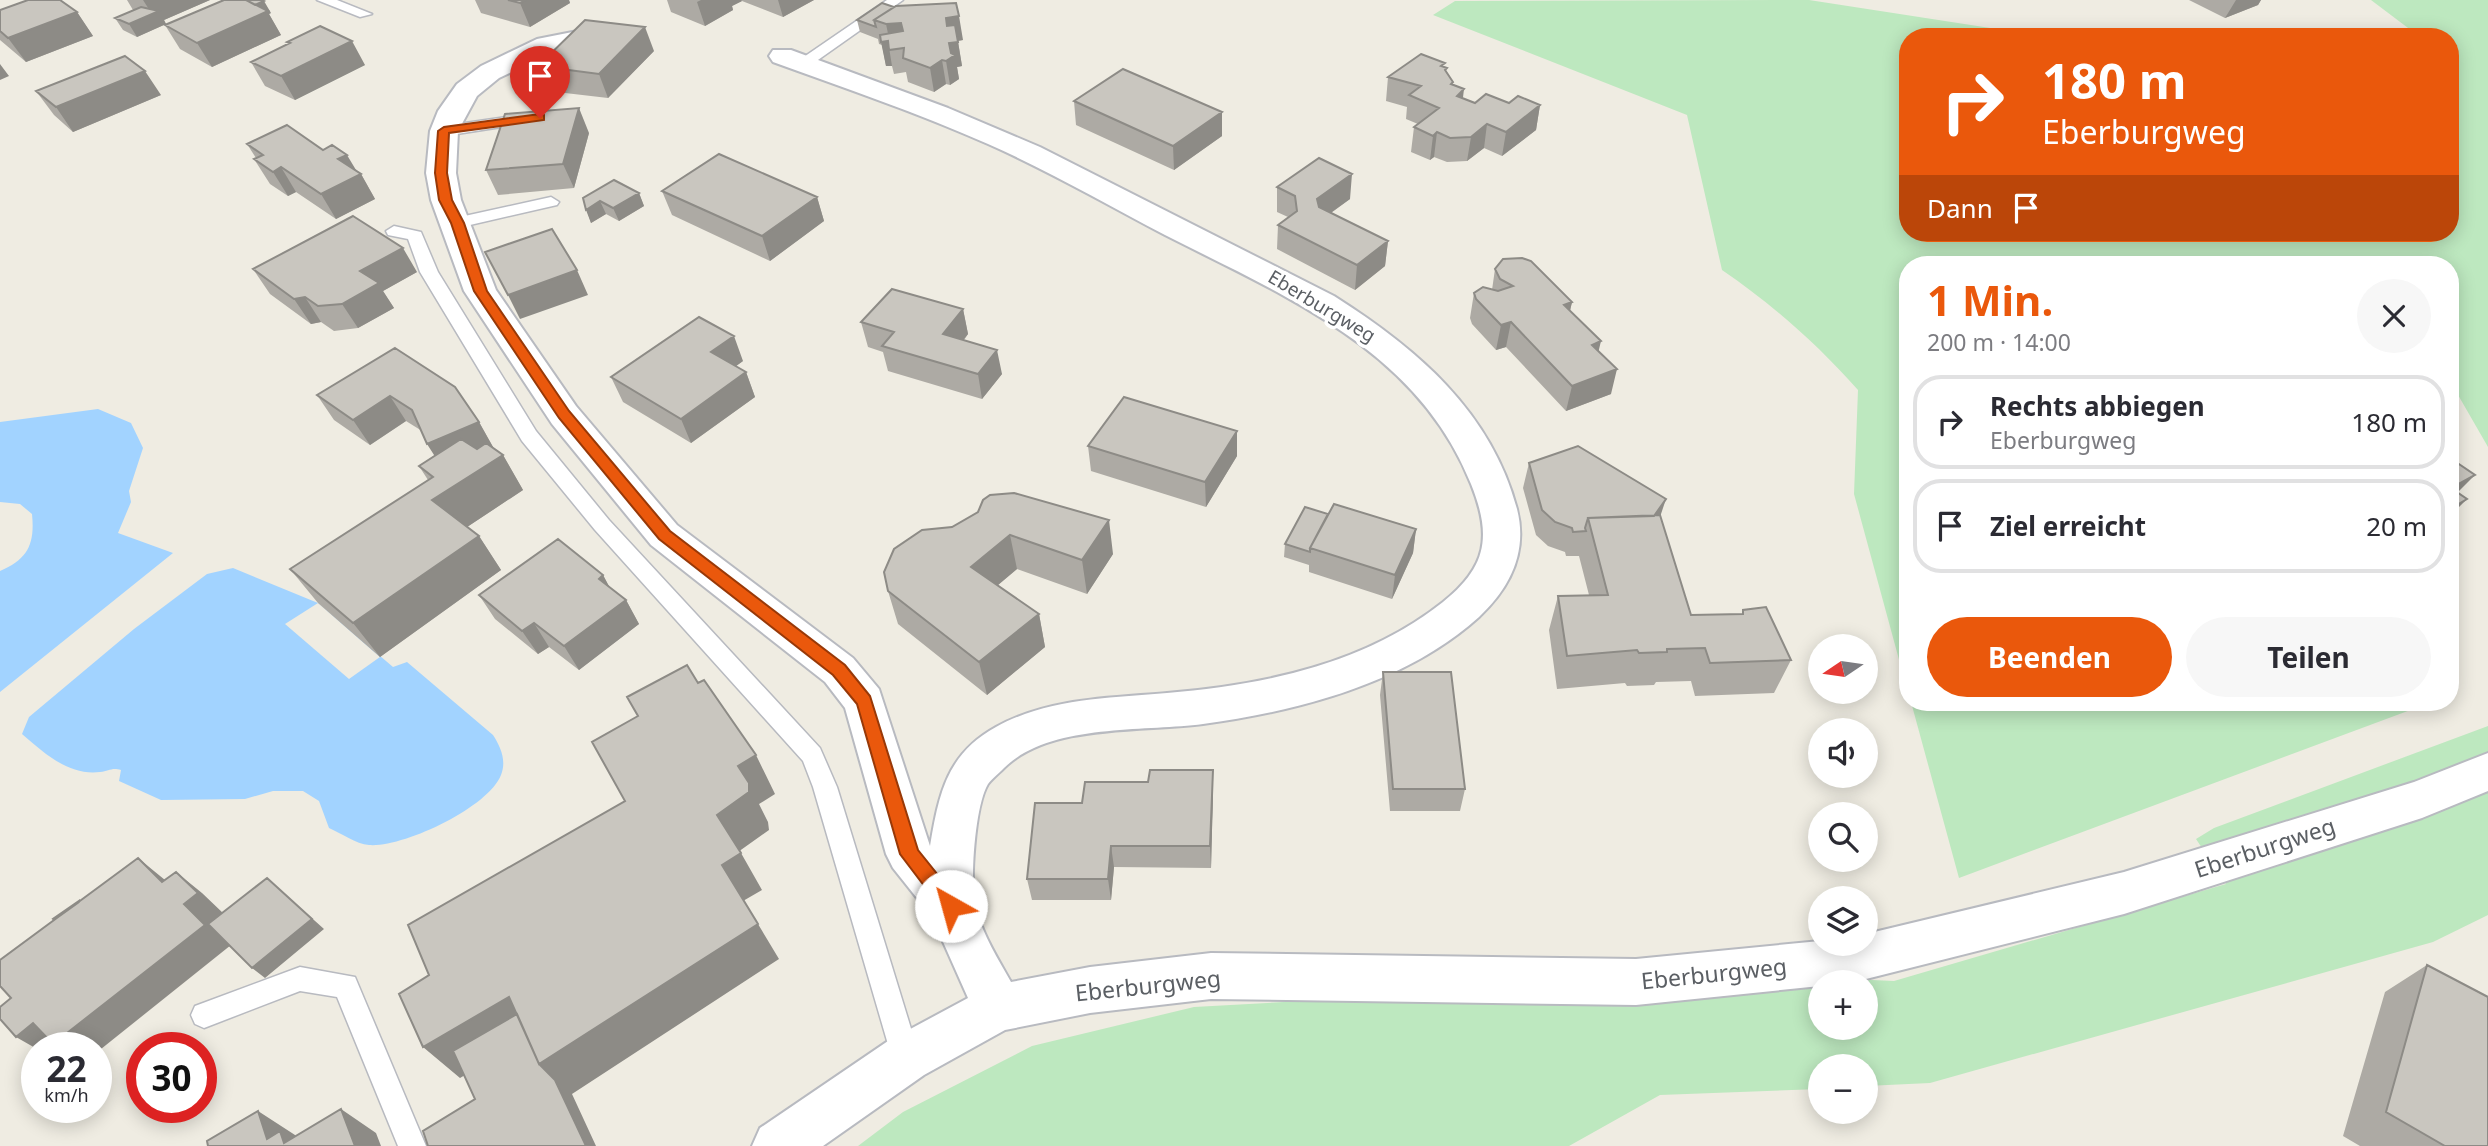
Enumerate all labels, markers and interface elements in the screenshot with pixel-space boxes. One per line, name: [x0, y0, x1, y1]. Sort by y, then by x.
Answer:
pin: [510, 46, 570, 118]
text: 180 m: [2042, 47, 2187, 113]
icon: right: [1927, 56, 2018, 147]
icon: arrive: [521, 57, 559, 95]
text: Eberburgweg: [2042, 110, 2246, 153]
icon: arrive: [2007, 189, 2045, 227]
text: Dann: [1927, 190, 1993, 226]
street label: Eberburgweg: [1263, 264, 1381, 348]
text: 1 Min.: [1927, 271, 2053, 328]
button: close: [2357, 279, 2431, 353]
text: 200 m · 14:00: [1927, 326, 2071, 358]
text: Rechts abbiegen: [1990, 388, 2205, 424]
icon: right: [1931, 403, 1969, 441]
text: 180 m: [2351, 404, 2427, 440]
text: Eberburgweg: [1990, 424, 2136, 456]
icon: arrive: [1931, 507, 1969, 545]
text: Ziel erreicht: [1990, 508, 2146, 544]
text: 20 m: [2366, 508, 2427, 544]
button: Beenden: [1927, 617, 2172, 697]
button: Teilen: [2186, 617, 2431, 697]
north arrow: [1808, 634, 1878, 704]
map controls: [1808, 634, 1878, 1124]
button: sound: [1808, 718, 1878, 788]
button: search: [1808, 802, 1878, 872]
street label: Eberburgweg: [2190, 809, 2339, 885]
position arrow: [914, 869, 988, 943]
button: layers: [1808, 886, 1878, 956]
street label: Eberburgweg: [1639, 949, 1788, 997]
street label: Eberburgweg: [1073, 961, 1222, 1009]
button: +: [1808, 970, 1878, 1040]
speed limit sign: 30: [126, 1032, 217, 1123]
text: 22: [46, 1045, 87, 1092]
button: −: [1808, 1054, 1878, 1124]
text: km/h: [44, 1083, 89, 1107]

